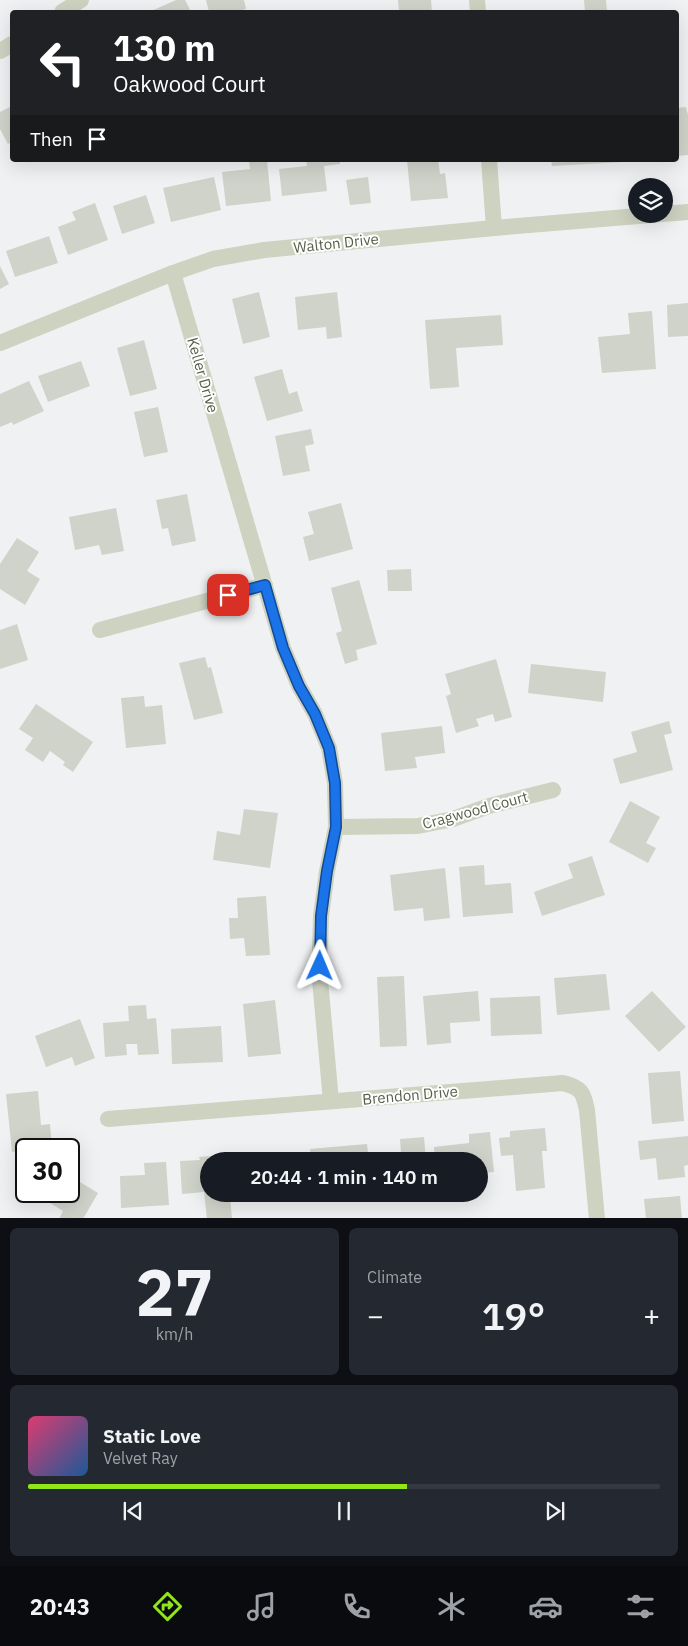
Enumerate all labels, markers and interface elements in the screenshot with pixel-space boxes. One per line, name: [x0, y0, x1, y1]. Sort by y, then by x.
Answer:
text: 130 m: [113, 25, 216, 71]
icon: left: [30, 30, 95, 95]
text: Oakwood Court: [113, 69, 266, 98]
icon: arrive: [83, 125, 111, 153]
text: Then: [30, 127, 73, 151]
map controls: [628, 178, 673, 223]
button: layers: [628, 178, 673, 223]
street label: Walton Drive: [292, 229, 380, 257]
street label: Keller Drive: [183, 335, 223, 415]
pin: [207, 574, 249, 616]
icon: arrive: [214, 581, 242, 609]
street label: Cragwood Court: [420, 787, 530, 833]
position arrow: [293, 939, 345, 991]
street label: Brendon Drive: [361, 1081, 459, 1109]
speed limit sign: 30: [15, 1138, 80, 1203]
text: 20:44 · 1 min · 140 m: [250, 1165, 438, 1189]
text: 27: [135, 1249, 214, 1334]
text: Climate: [367, 1267, 422, 1287]
text: 19°: [482, 1291, 545, 1340]
text: −: [367, 1297, 384, 1334]
text: +: [643, 1297, 660, 1334]
text: km/h: [156, 1324, 193, 1344]
text: Static Love: [103, 1424, 201, 1448]
text: Velvet Ray: [103, 1448, 178, 1468]
icon: previous: [119, 1497, 147, 1525]
icon: pause: [330, 1497, 358, 1525]
icon: next: [541, 1497, 569, 1525]
icon: directions: [150, 1589, 185, 1624]
icon: music: [244, 1589, 279, 1624]
icon: phone: [339, 1589, 374, 1624]
icon: climate: [434, 1589, 469, 1624]
icon: car: [528, 1589, 563, 1624]
icon: filters: [623, 1589, 658, 1624]
text: 20:43: [30, 1592, 90, 1621]

